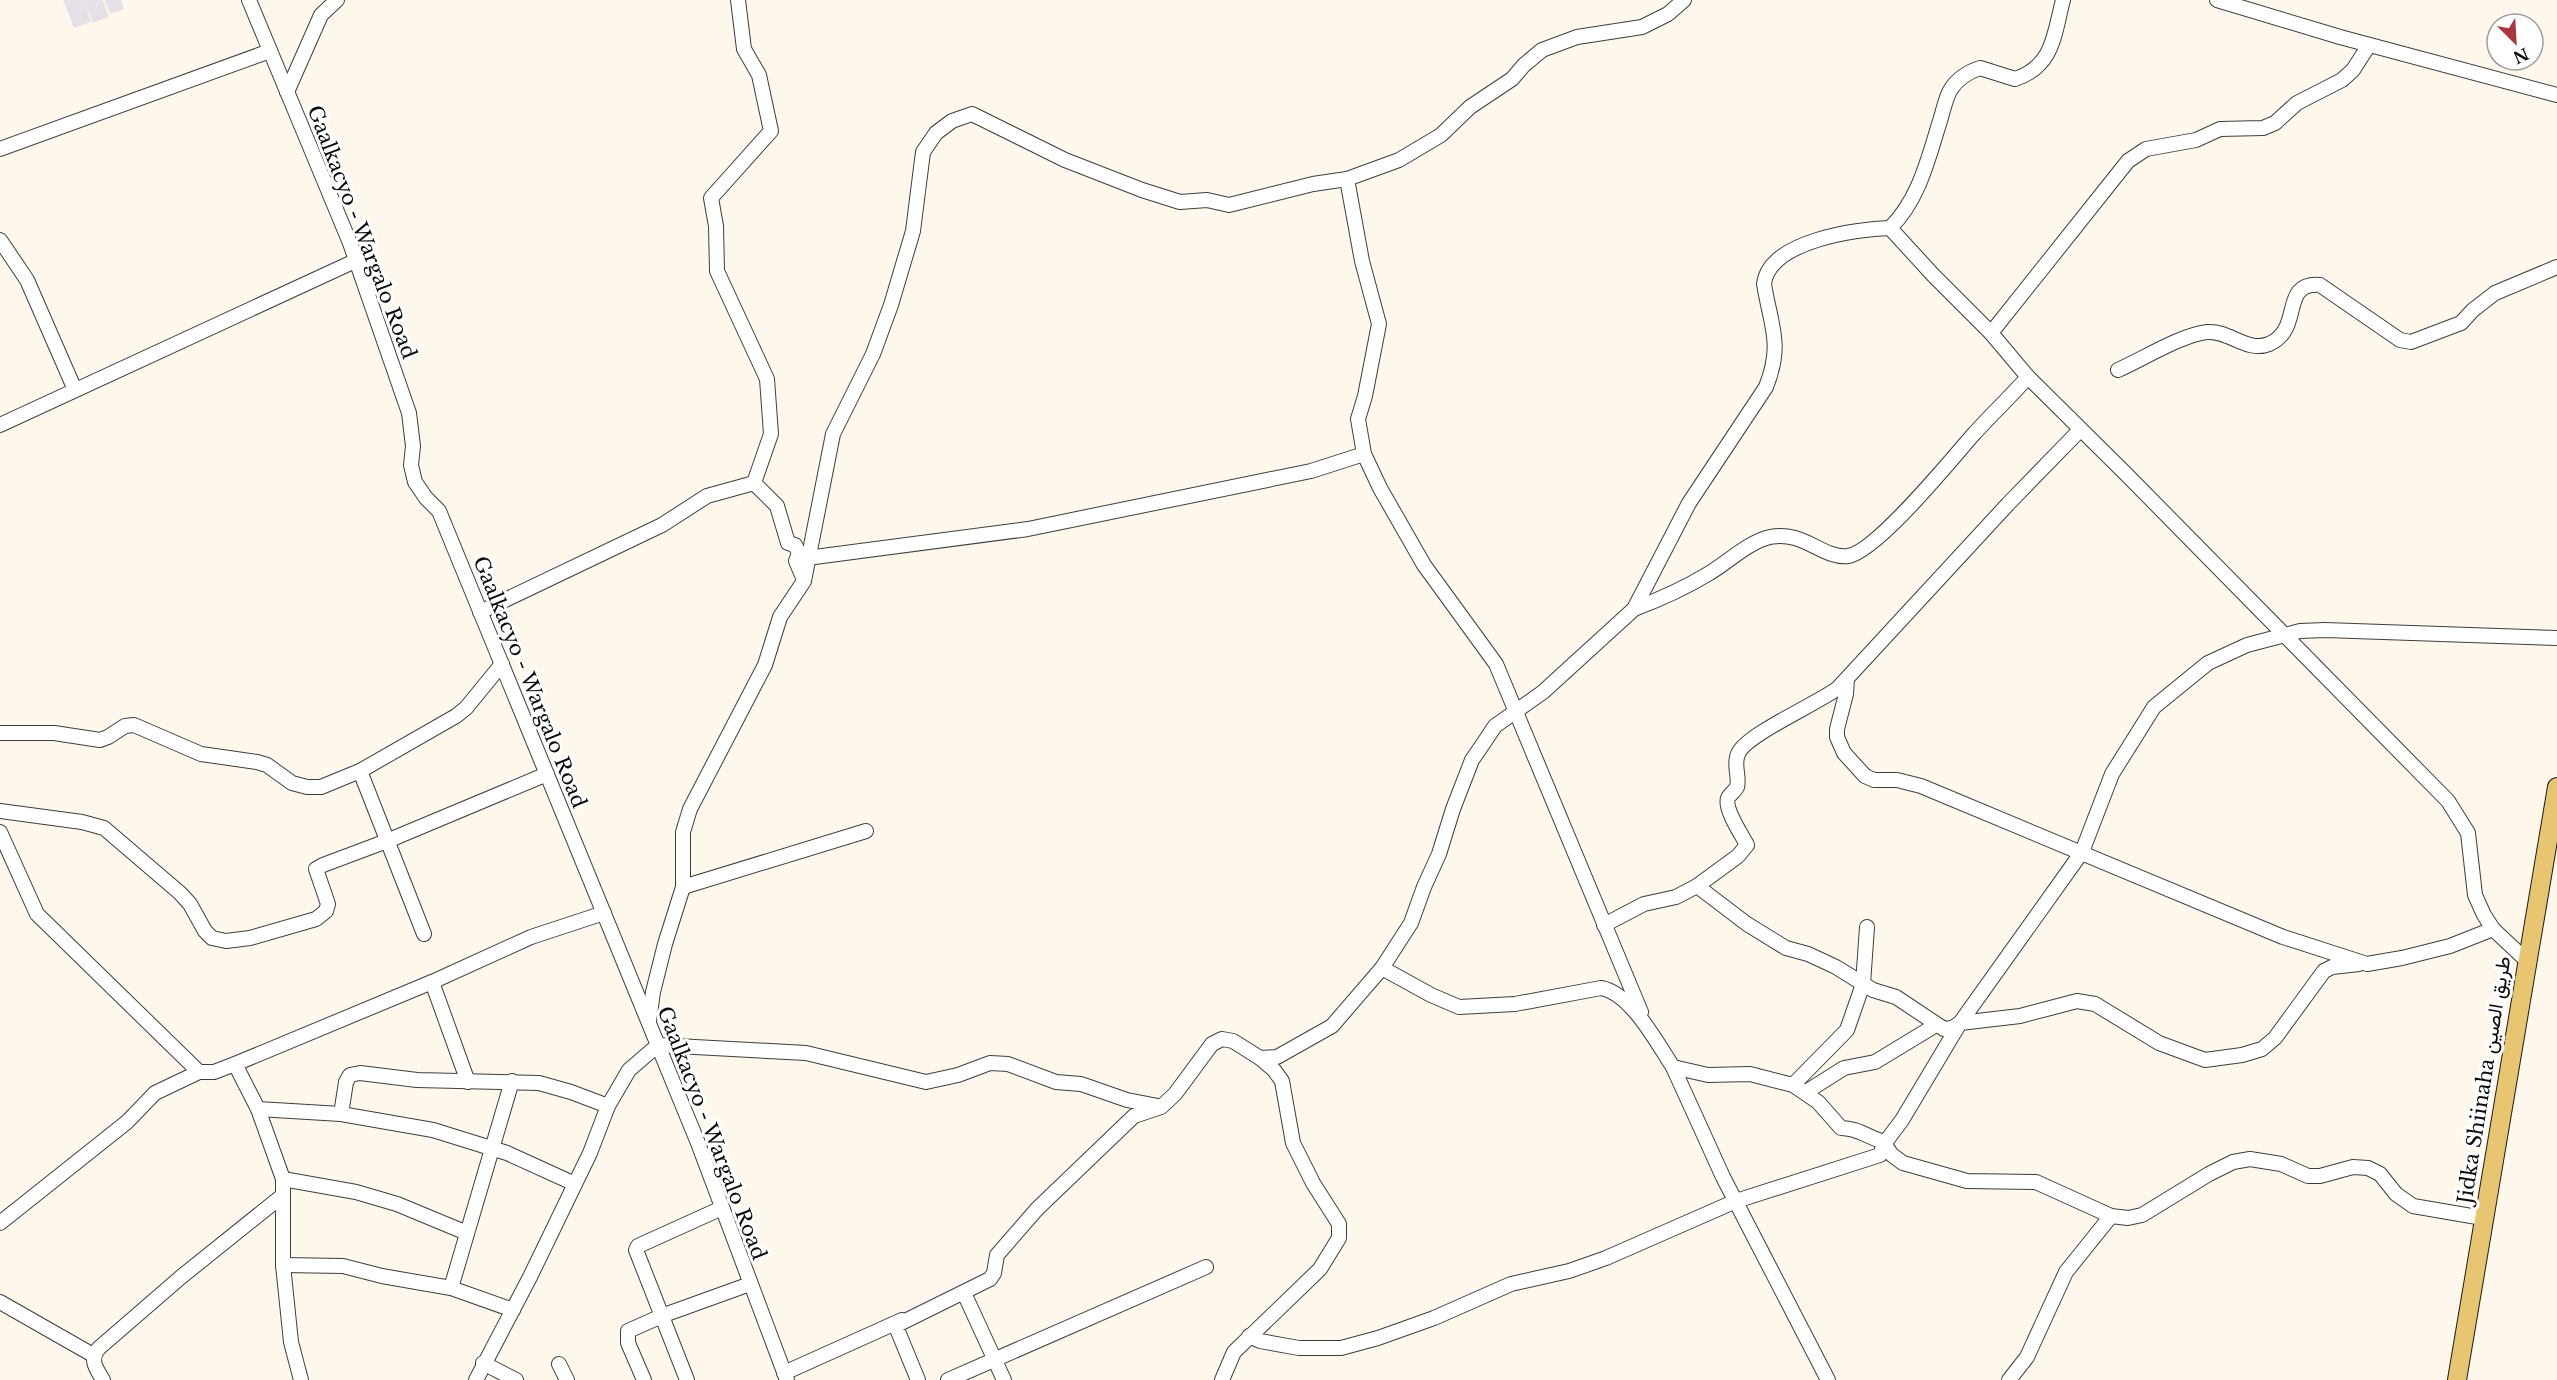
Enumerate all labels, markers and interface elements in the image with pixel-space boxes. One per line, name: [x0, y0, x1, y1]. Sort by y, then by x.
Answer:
north arrow: [2485, 12, 2545, 72]
text: N: [2510, 44, 2532, 68]
street label: Gaalkacyo - Wargalo Road: [302, 102, 422, 362]
street label: Gaalkacyo - Wargalo Road: [468, 553, 592, 811]
street label: Jidka Shiinaha طريق الصين: [2452, 954, 2516, 1209]
street label: Gaalkacyo - Wargalo Road: [652, 1003, 772, 1263]

